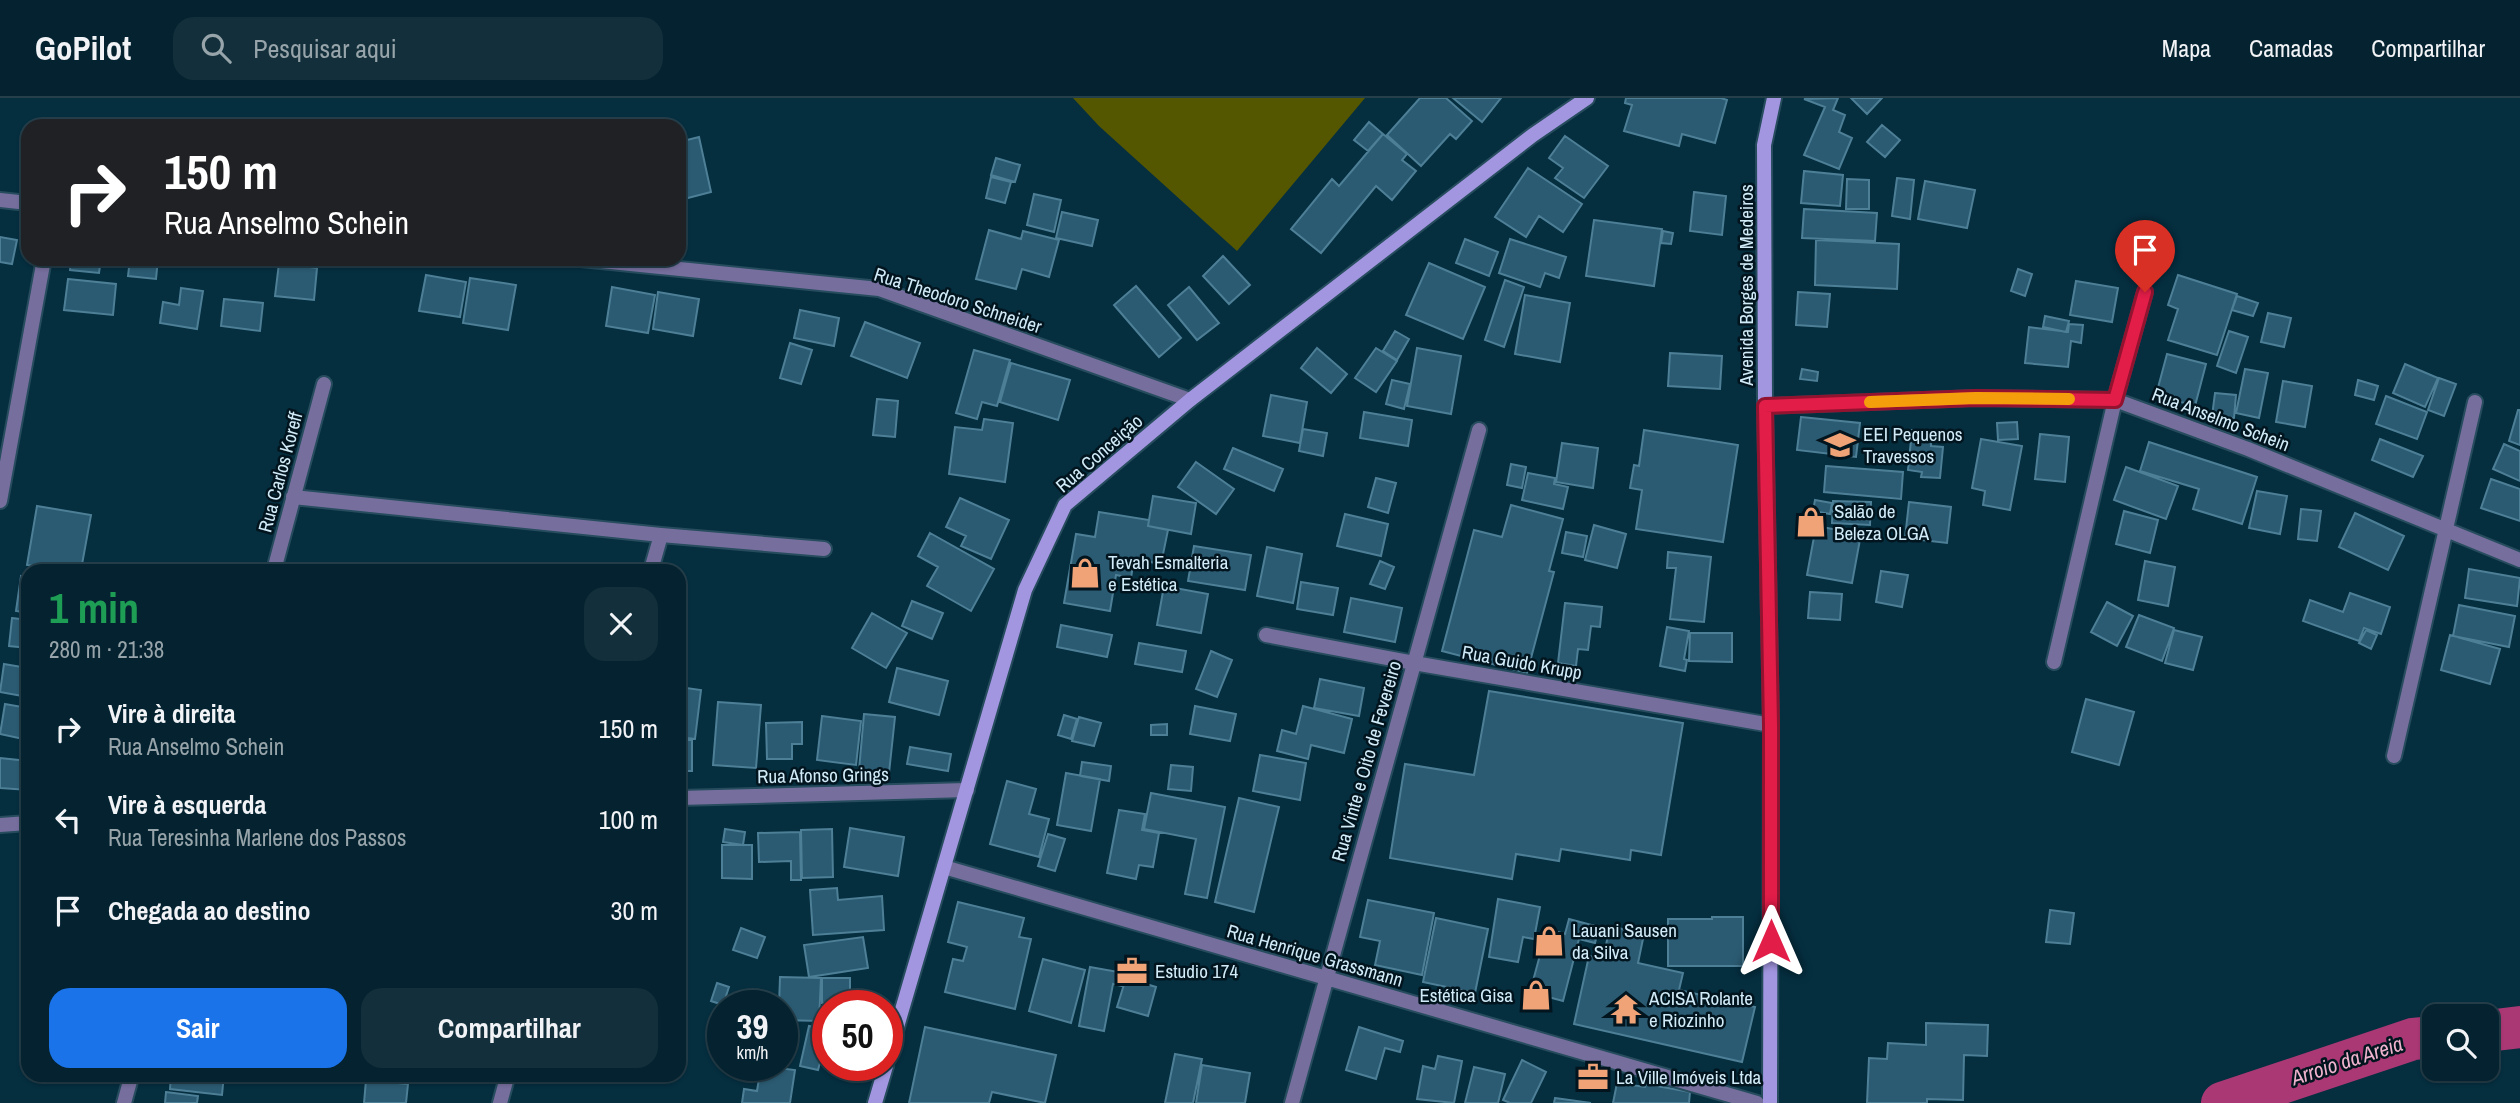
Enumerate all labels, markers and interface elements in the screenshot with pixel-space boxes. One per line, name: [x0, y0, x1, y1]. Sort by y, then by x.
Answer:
search box: [173, 17, 663, 80]
text: GoPilot: [35, 26, 131, 70]
icon: search: [197, 29, 235, 67]
text: Pesquisar aqui: [253, 31, 397, 66]
text: Mapa: [2162, 32, 2211, 64]
text: Camadas: [2249, 32, 2333, 64]
text: Compartilhar: [2371, 32, 2485, 64]
text: 150 m: [164, 138, 278, 204]
icon: right: [49, 147, 140, 238]
street label: Avenida Borges de Medeiros: [1733, 184, 1759, 387]
text: Rua Anselmo Schein: [164, 201, 409, 244]
pin: [2115, 220, 2175, 292]
icon: arrive: [2126, 231, 2164, 269]
street label: Rua Theodoro Schneider: [871, 261, 1046, 340]
street label: Rua Anselmo Schein: [2148, 381, 2294, 457]
street label: Rua Carlos Koreff: [251, 408, 309, 535]
street label: Rua Conceição: [1050, 408, 1148, 498]
place label: EEI Pequenos Travessos: [1863, 421, 1963, 469]
school or university icon: EEI Pequenos Travessos: [1823, 428, 1857, 462]
place label: Salão de Beleza OLGA: [1834, 498, 1930, 546]
shop icon: Salão de Beleza OLGA: [1794, 505, 1828, 539]
place label: Tevah Esmalteria e Estética: [1108, 549, 1229, 597]
shop icon: Tevah Esmalteria e Estética: [1068, 556, 1102, 590]
text: 1 min: [49, 580, 139, 636]
button: close: [584, 587, 658, 661]
text: 280 m · 21:38: [49, 634, 164, 665]
street label: Rua Guido Krupp: [1460, 639, 1584, 685]
street label: Rua Vinte e Oito de Fevereiro: [1325, 658, 1407, 864]
text: Vire à direita: [108, 696, 236, 731]
icon: right: [49, 710, 87, 748]
text: 150 m: [599, 711, 658, 746]
text: Rua Anselmo Schein: [108, 731, 284, 762]
street label: Rua Afonso Grings: [757, 761, 889, 789]
text: Vire à esquerda: [108, 787, 266, 822]
icon: left: [49, 801, 87, 839]
text: 100 m: [599, 802, 658, 837]
text: Rua Teresinha Marlene dos Passos: [108, 822, 406, 853]
icon: arrive: [49, 892, 87, 930]
text: Chegada ao destino: [108, 893, 311, 928]
text: 30 m: [611, 893, 658, 928]
position arrow: [1734, 904, 1808, 978]
street label: Rua Henrique Grassmann: [1224, 917, 1406, 993]
place label: Lauani Sausen da Silva: [1572, 917, 1677, 965]
shop icon: Lauani Sausen da Silva: [1532, 924, 1566, 958]
office icon: Estudio 174: [1115, 954, 1149, 988]
place label: Estudio 174: [1155, 958, 1238, 984]
shop icon: Estética Gisa: [1519, 978, 1553, 1012]
place label: Estética Gisa: [1419, 982, 1513, 1008]
place label: ACISA Rolante e Riozinho: [1648, 985, 1753, 1033]
button: Sair: [49, 988, 347, 1068]
button: Compartilhar: [361, 988, 658, 1068]
speed limit sign: 50: [812, 990, 903, 1081]
temple icon: ACISA Rolante e Riozinho: [1609, 992, 1643, 1026]
text: 39: [737, 1003, 768, 1050]
map controls: [2422, 1004, 2499, 1081]
button: search: [2422, 1004, 2499, 1081]
water label: Arroio da Areia: [2286, 1029, 2406, 1092]
text: km/h: [737, 1040, 769, 1065]
office icon: La Ville Imóveis Ltda: [1576, 1060, 1610, 1094]
place label: La Ville Imóveis Ltda: [1616, 1064, 1762, 1090]

